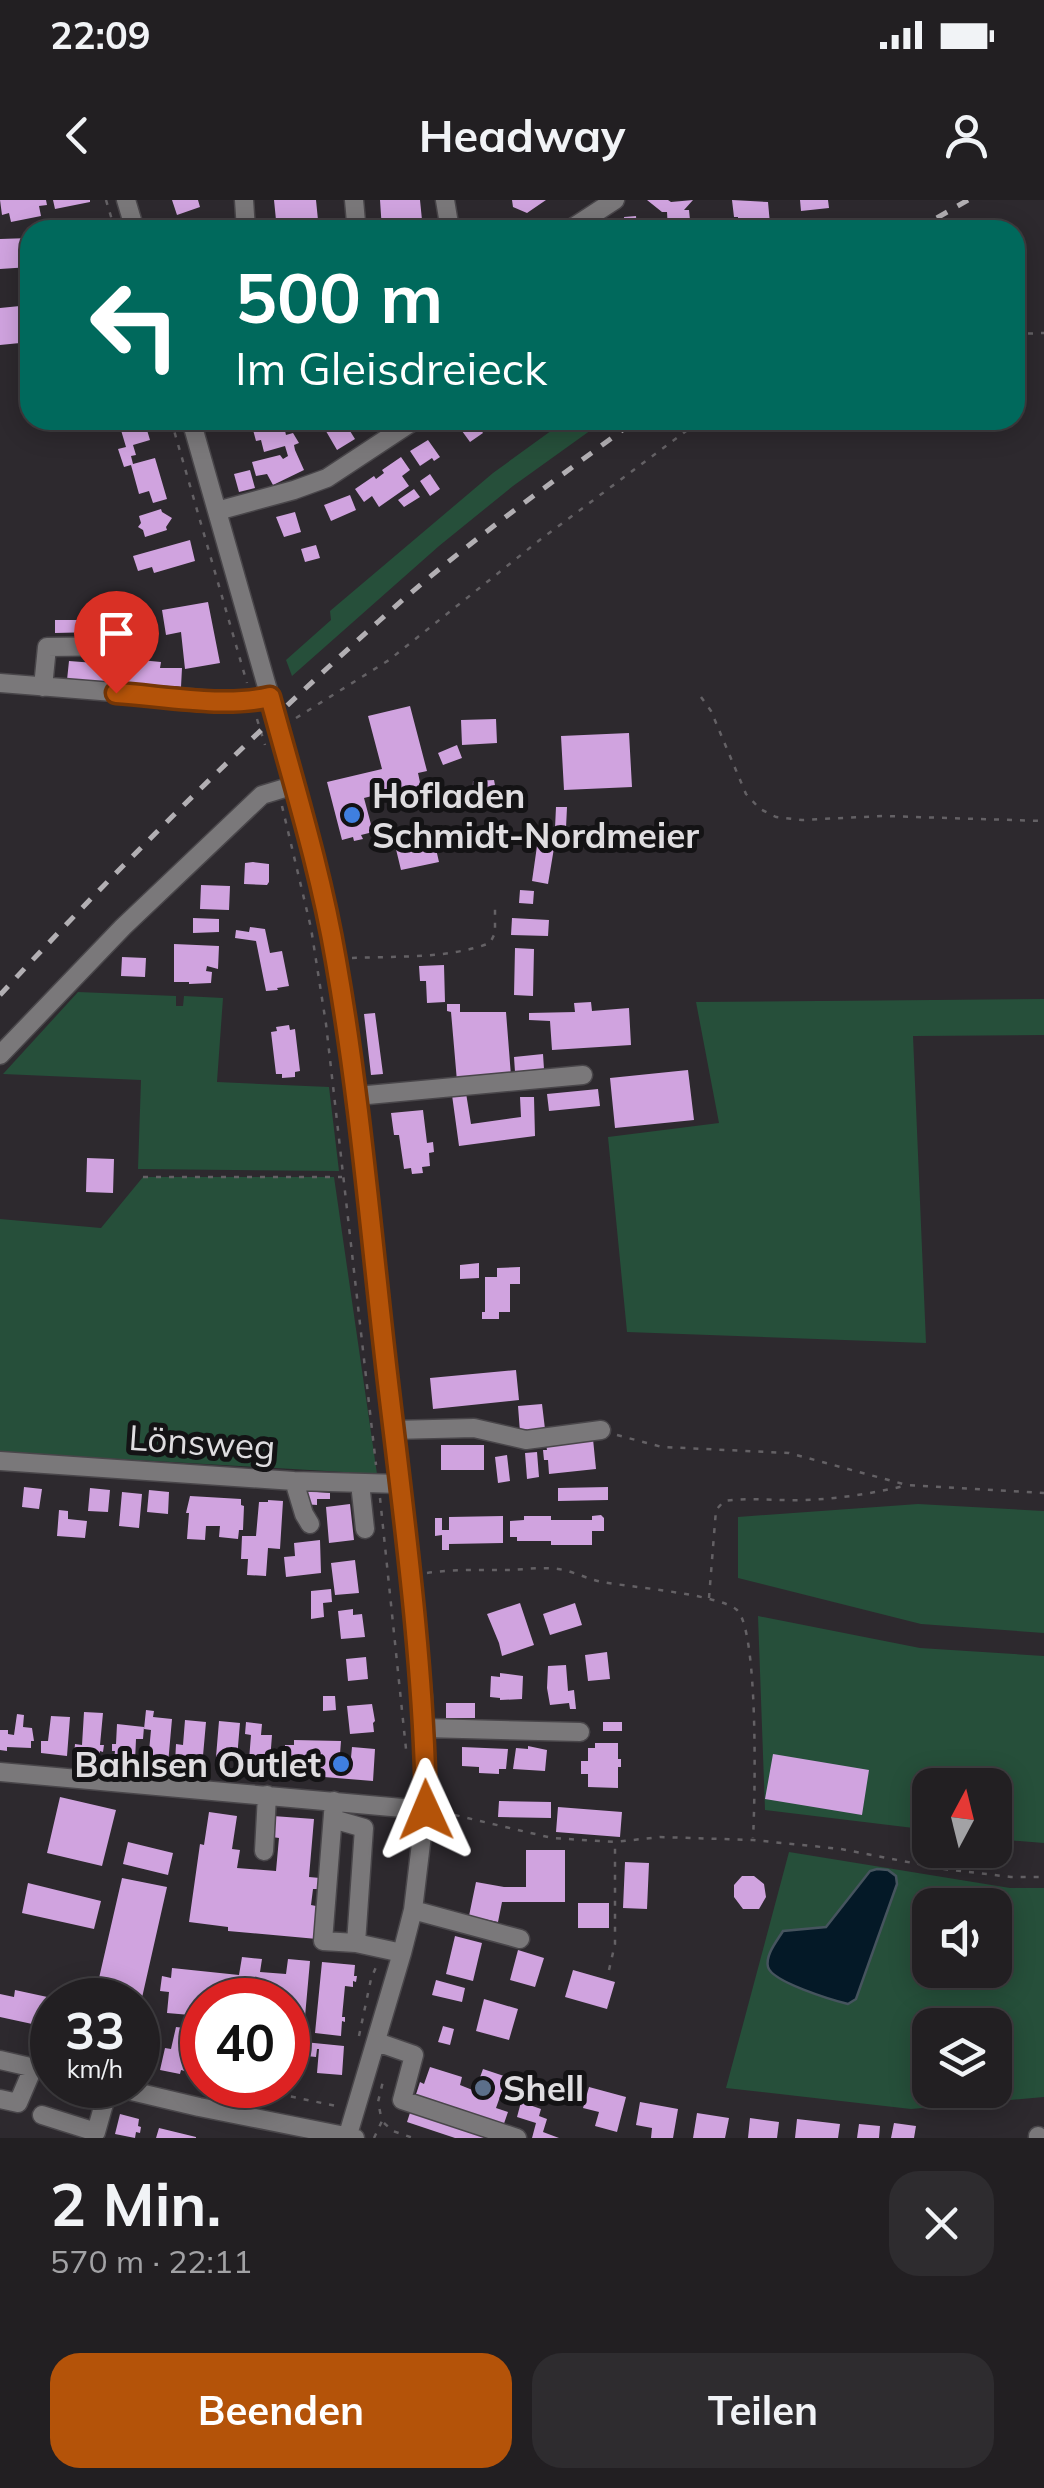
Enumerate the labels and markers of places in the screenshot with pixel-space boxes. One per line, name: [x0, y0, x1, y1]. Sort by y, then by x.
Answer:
pin: [74, 591, 159, 694]
place label: Hofladen Schmidt-Nordmeier: [372, 773, 699, 857]
marker: Hofladen Schmidt-Nordmeier: [341, 804, 363, 826]
place label: Bahlsen Outlet: [74, 1742, 321, 1786]
marker: Bahlsen Outlet: [330, 1753, 352, 1775]
place label: Shell: [503, 2066, 584, 2110]
marker: Shell: [472, 2077, 494, 2099]

